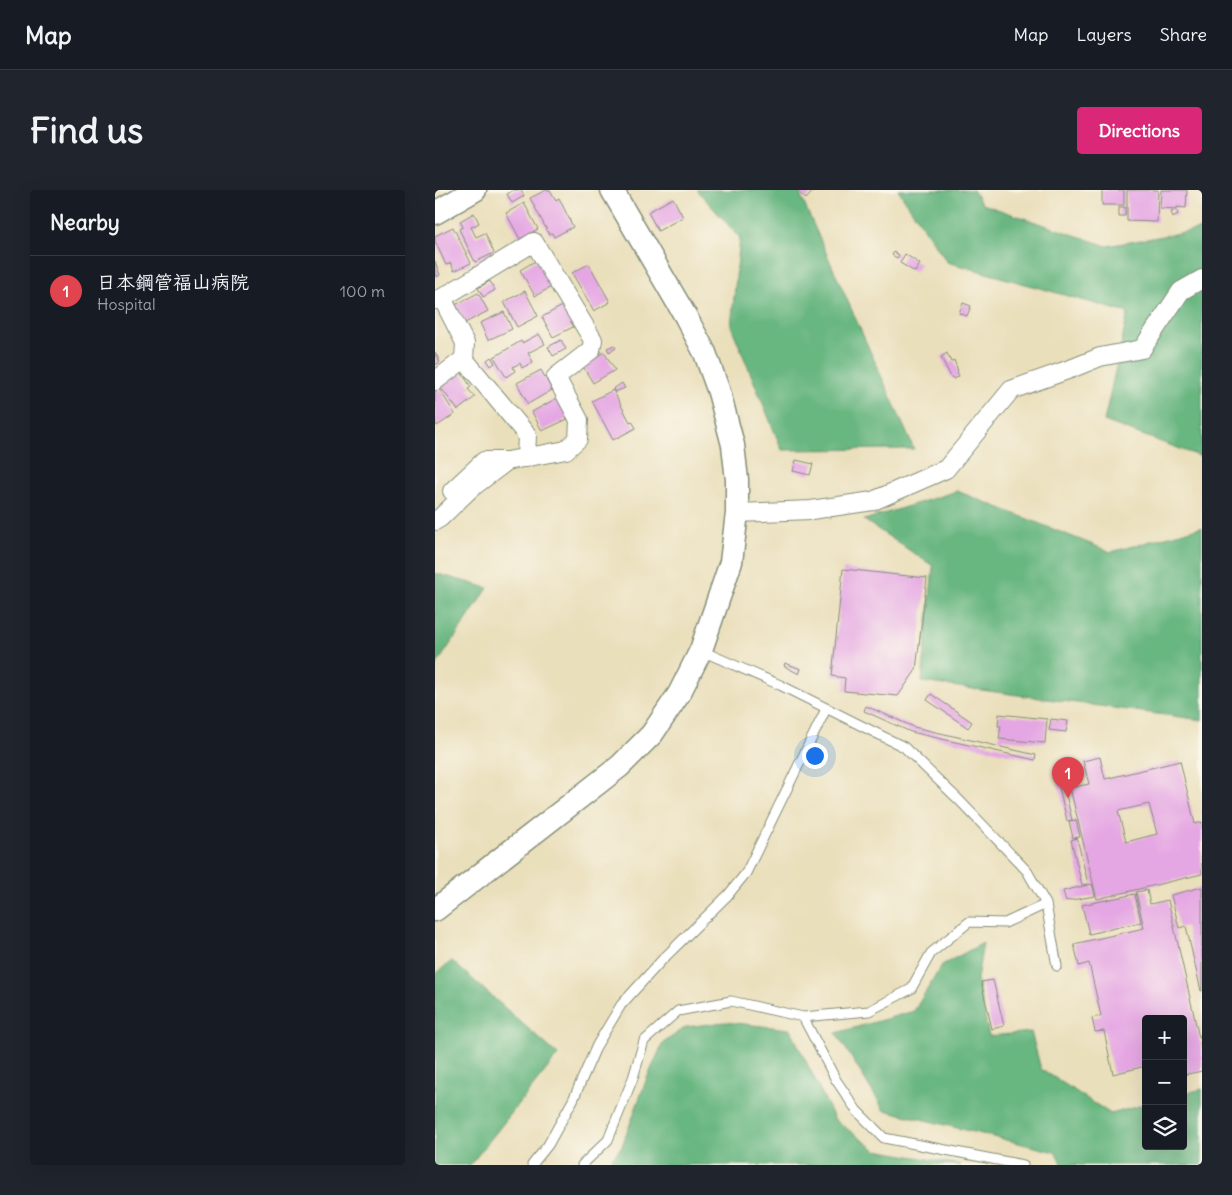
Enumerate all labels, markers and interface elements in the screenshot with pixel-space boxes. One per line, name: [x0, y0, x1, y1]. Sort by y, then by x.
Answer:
text: Map: [25, 20, 72, 50]
text: Map: [1013, 23, 1048, 46]
text: Layers: [1076, 23, 1132, 46]
text: Share: [1160, 23, 1207, 46]
button: Directions: [1077, 107, 1202, 154]
text: Find us: [30, 108, 143, 152]
text: Nearby: [50, 209, 120, 236]
text: 日本鋼管福山病院: [97, 270, 249, 294]
text: 1: [63, 281, 69, 301]
text: 100 m: [340, 281, 385, 301]
text: Hospital: [97, 294, 156, 314]
your location: [802, 743, 828, 769]
pin: 1: [1052, 757, 1084, 798]
map controls: [1142, 1015, 1187, 1150]
button: +: [1142, 1015, 1187, 1060]
button: −: [1142, 1060, 1187, 1105]
button: layers: [1142, 1105, 1187, 1150]

